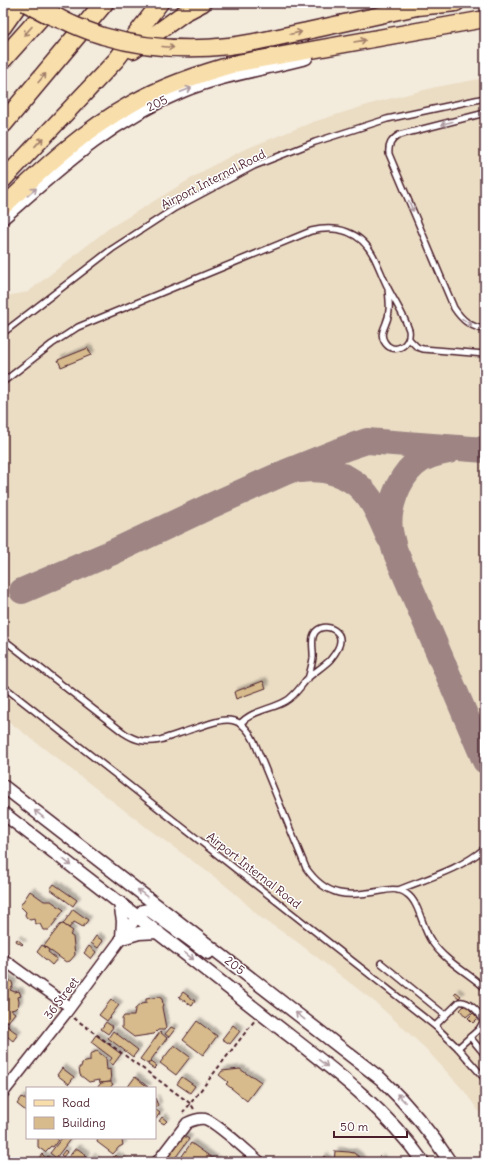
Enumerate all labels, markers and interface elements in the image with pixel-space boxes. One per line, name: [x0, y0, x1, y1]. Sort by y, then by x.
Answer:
one-way arrow: [23, 26, 33, 36]
one-way arrow: [290, 28, 303, 36]
one-way arrow: [353, 37, 366, 45]
one-way arrow: [161, 44, 174, 51]
one-way arrow: [38, 73, 47, 83]
one-way arrow: [180, 85, 192, 93]
street label: 205: [144, 92, 170, 114]
one-way arrow: [441, 119, 454, 127]
one-way arrow: [35, 137, 44, 147]
street label: Airport Internal Road: [158, 146, 268, 212]
one-way arrow: [27, 188, 38, 197]
one-way arrow: [408, 200, 416, 212]
one-way arrow: [461, 319, 473, 327]
one-way arrow: [34, 810, 45, 818]
street label: Airport Internal Road: [204, 829, 304, 911]
one-way arrow: [62, 858, 73, 866]
one-way arrow: [137, 889, 148, 898]
one-way arrow: [183, 952, 194, 960]
street label: 205: [222, 953, 248, 978]
street label: 36 Street: [40, 974, 82, 1022]
one-way arrow: [295, 1011, 306, 1020]
one-way arrow: [318, 1058, 329, 1067]
legend: [26, 1087, 156, 1139]
one-way arrow: [396, 1093, 405, 1103]
text: Road: [62, 1095, 90, 1110]
scale bar: [334, 1113, 407, 1139]
text: Building: [62, 1115, 106, 1130]
text: 50 m: [340, 1119, 369, 1134]

